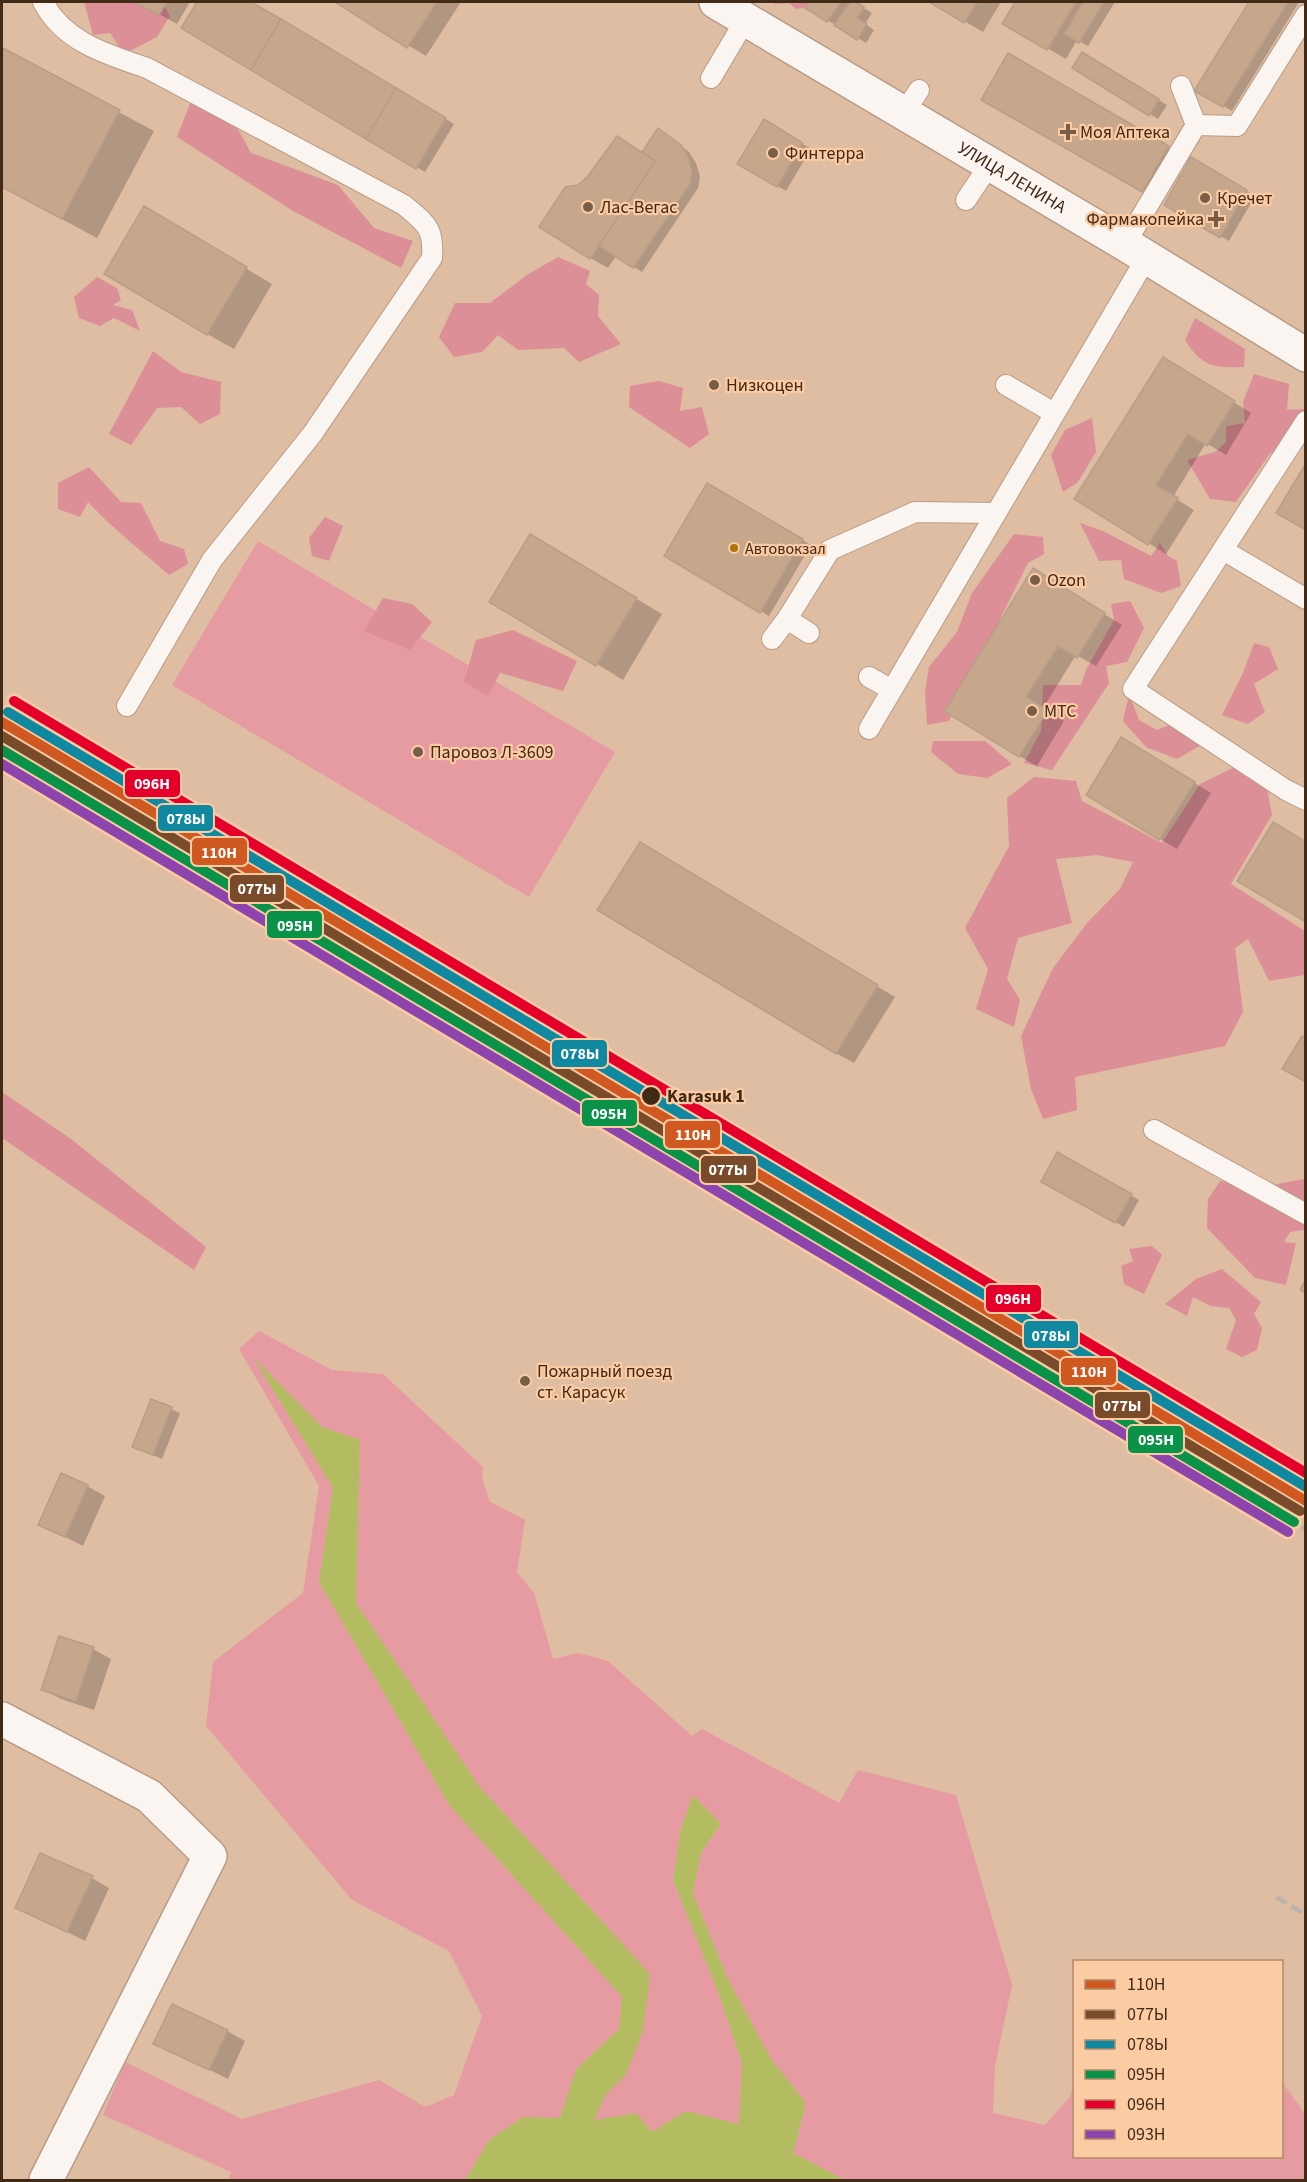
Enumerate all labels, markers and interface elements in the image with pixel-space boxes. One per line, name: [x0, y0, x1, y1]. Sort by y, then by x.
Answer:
place label: Моя Аптека: [1080, 120, 1170, 145]
marker: Моя Аптека: [1061, 125, 1075, 139]
street label: УЛИЦА ЛЕНИНА: [953, 136, 1071, 220]
place label: Финтерра: [785, 141, 864, 166]
marker: Финтерра: [766, 146, 780, 160]
place label: Кречет: [1217, 186, 1273, 211]
marker: Кречет: [1198, 191, 1212, 205]
place label: Лас-Вегас: [600, 195, 677, 220]
marker: Лас-Вегас: [581, 200, 595, 214]
place label: Фармакопейка: [1086, 207, 1204, 232]
marker: Фармакопейка: [1209, 212, 1223, 226]
place label: Низкоцен: [726, 373, 804, 398]
marker: Низкоцен: [707, 378, 721, 392]
place label: Автовокзал: [745, 538, 826, 560]
marker: Автовокзал: [728, 542, 740, 554]
place label: Ozon: [1047, 568, 1086, 593]
marker: Ozon: [1028, 573, 1042, 587]
place label: МТС: [1044, 699, 1077, 724]
marker: МТС: [1025, 704, 1039, 718]
place label: Паровоз Л-3609: [430, 740, 554, 765]
marker: Паровоз Л-3609: [411, 745, 425, 759]
line badge: 096Н: [124, 769, 181, 798]
text: 096Н: [134, 773, 170, 795]
line badge: 078Ы: [157, 804, 214, 832]
text: 078Ы: [167, 808, 206, 830]
line badge: 110Н: [191, 837, 248, 866]
text: 110Н: [201, 842, 237, 864]
line badge: 077Ы: [229, 874, 285, 903]
text: 077Ы: [238, 878, 277, 900]
line badge: 095Н: [266, 910, 323, 939]
text: 095Н: [277, 915, 313, 937]
line badge: 078Ы: [551, 1039, 608, 1068]
text: 078Ы: [561, 1043, 600, 1065]
place label: Karasuk 1: [667, 1084, 745, 1109]
marker: Karasuk 1: [640, 1085, 662, 1107]
line badge: 095Н: [581, 1099, 638, 1127]
text: 095Н: [591, 1103, 627, 1125]
line badge: 110Н: [664, 1120, 721, 1149]
text: 110Н: [675, 1124, 711, 1146]
line badge: 077Ы: [700, 1155, 757, 1184]
text: 077Ы: [709, 1159, 748, 1181]
line badge: 096Н: [985, 1284, 1042, 1313]
text: 096Н: [995, 1288, 1031, 1310]
line badge: 078Ы: [1023, 1320, 1079, 1349]
text: 078Ы: [1032, 1325, 1071, 1347]
line badge: 110Н: [1060, 1357, 1117, 1386]
place label: Пожарный поезд ст. Карасук: [537, 1359, 672, 1405]
text: 110Н: [1071, 1361, 1107, 1383]
marker: Пожарный поезд ст. Карасук: [518, 1374, 532, 1388]
line badge: 077Ы: [1094, 1391, 1151, 1419]
text: 077Ы: [1103, 1395, 1142, 1417]
line badge: 095Н: [1127, 1425, 1184, 1454]
text: 095Н: [1138, 1429, 1174, 1451]
legend: [1073, 1960, 1283, 2158]
text: 110Н: [1127, 1972, 1166, 1997]
text: 077Ы: [1127, 2002, 1168, 2027]
text: 078Ы: [1127, 2032, 1168, 2057]
text: 095Н: [1127, 2062, 1166, 2087]
text: 096Н: [1127, 2092, 1166, 2117]
text: 093Н: [1127, 2122, 1166, 2147]

